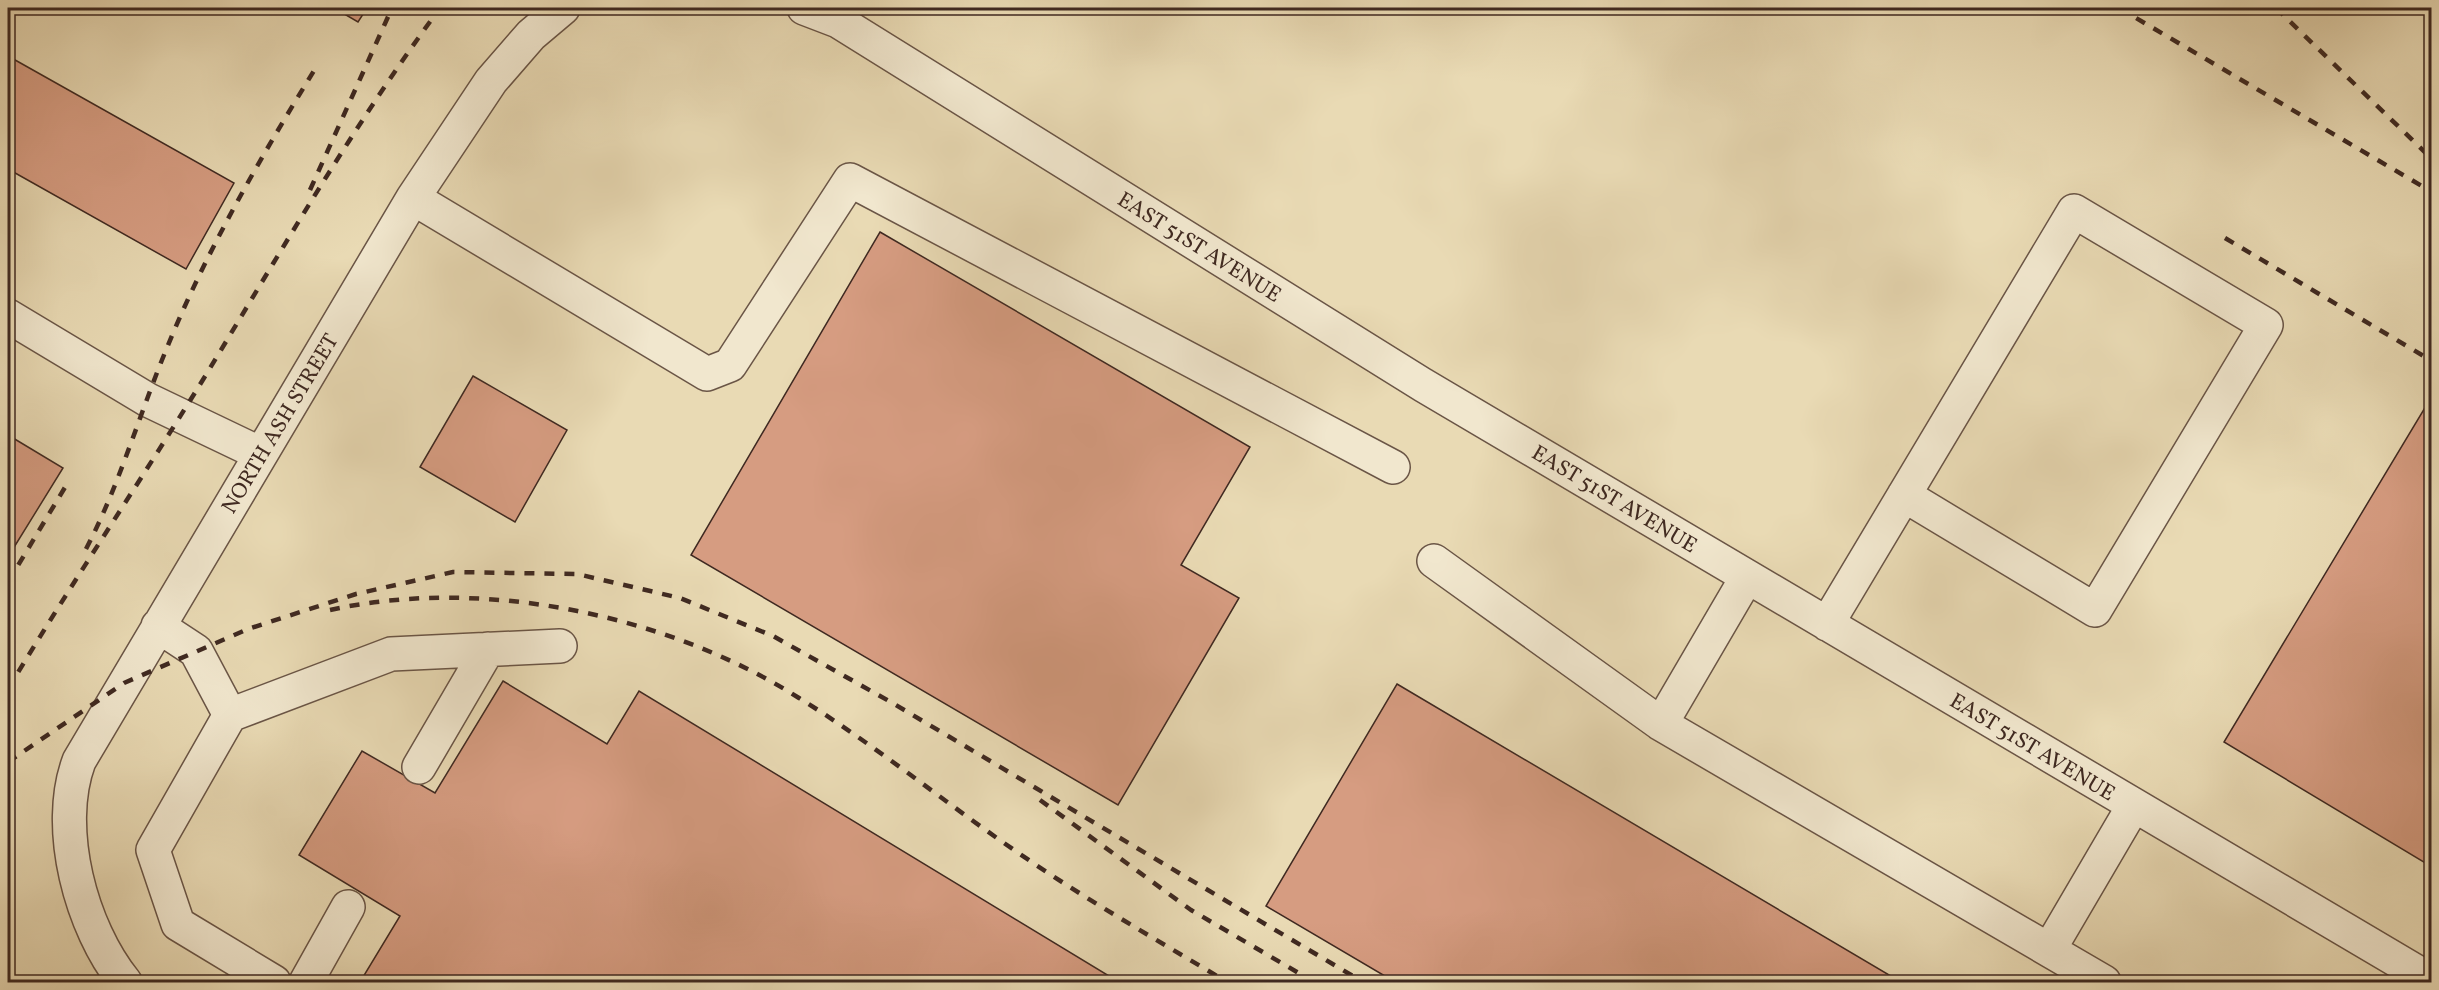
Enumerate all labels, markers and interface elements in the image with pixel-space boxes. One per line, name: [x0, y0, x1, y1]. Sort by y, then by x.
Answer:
street label: EAST 51ST AVENUE: [1111, 185, 1287, 311]
street label: NORTH ASH STREET: [215, 328, 347, 520]
street label: EAST 51ST AVENUE: [1525, 438, 1702, 562]
street label: EAST 51ST AVENUE: [1943, 686, 2120, 810]

